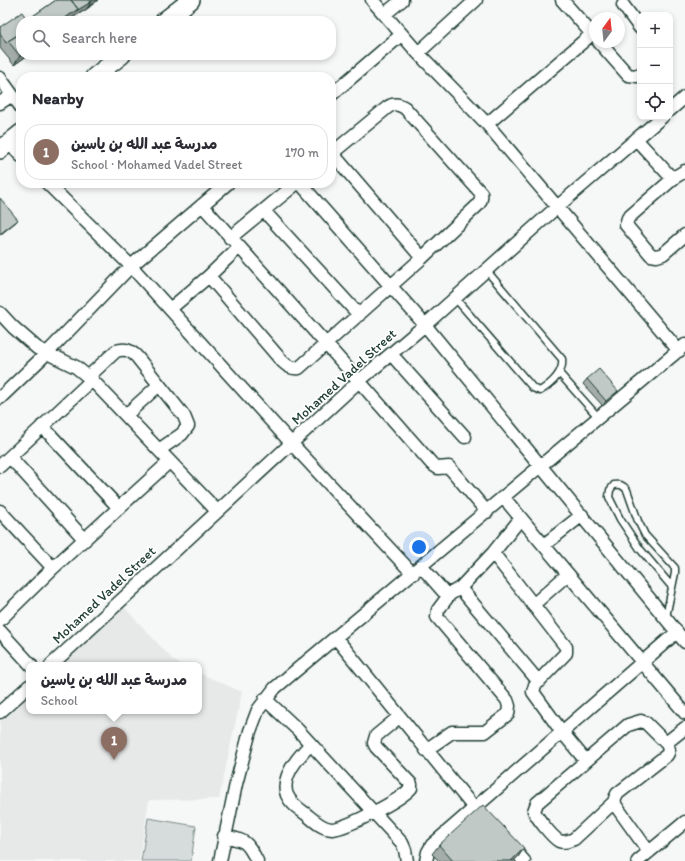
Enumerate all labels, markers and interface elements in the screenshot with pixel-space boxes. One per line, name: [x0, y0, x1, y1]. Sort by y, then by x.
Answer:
north arrow: [589, 12, 625, 48]
map controls: [637, 12, 673, 120]
button: +: [637, 12, 673, 48]
search box: [16, 16, 336, 60]
icon: search: [30, 27, 52, 49]
text: Search here: [62, 29, 137, 47]
button: −: [637, 48, 673, 84]
button: locate: [637, 84, 673, 120]
text: Nearby: [32, 88, 84, 108]
text: مدرسة عبد الله بن ياسين: [71, 135, 218, 153]
text: 1: [43, 145, 49, 160]
text: 170 m: [285, 145, 319, 160]
text: School · Mohamed Vadel Street: [71, 157, 242, 172]
street label: Mohamed Vadel Street: [288, 325, 400, 429]
your location: [409, 537, 429, 557]
street label: Mohamed Vadel Street: [49, 543, 159, 647]
popup: [26, 662, 202, 714]
text: مدرسة عبد الله بن ياسين: [41, 671, 187, 689]
text: School: [41, 693, 78, 708]
pin: 1: [101, 727, 127, 760]

